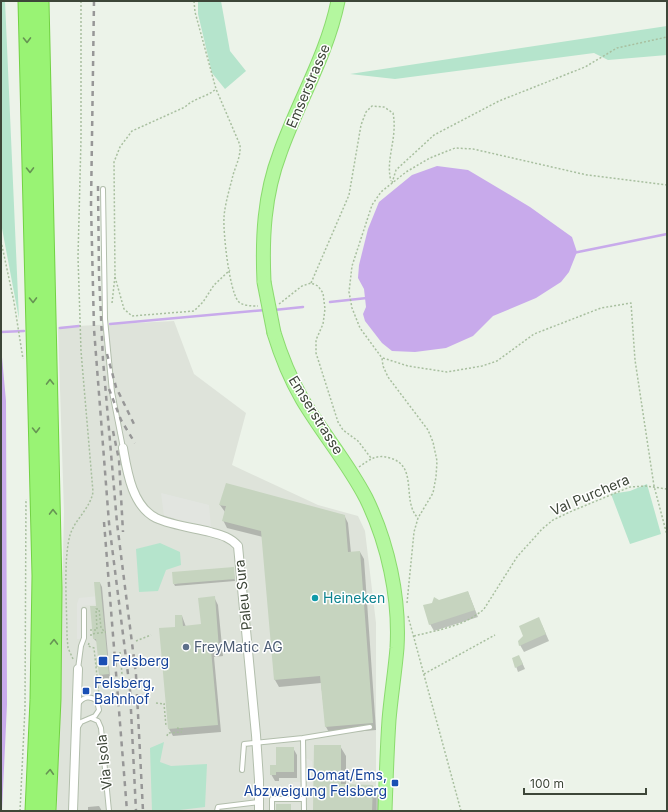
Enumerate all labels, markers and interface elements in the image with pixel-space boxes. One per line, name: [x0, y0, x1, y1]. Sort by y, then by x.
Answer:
one-way arrow: [23, 37, 31, 43]
street label: Emserstrasse: [282, 41, 333, 130]
one-way arrow: [26, 167, 34, 173]
one-way arrow: [29, 297, 38, 303]
street label: Emserstrasse: [285, 372, 347, 457]
one-way arrow: [46, 379, 55, 385]
one-way arrow: [32, 427, 41, 433]
street label: Val Purchera: [548, 470, 632, 519]
one-way arrow: [49, 509, 58, 515]
street label: Paleu Sura: [230, 559, 255, 631]
place label: Heineken: [323, 589, 385, 606]
marker: Heineken: [310, 593, 320, 603]
place label: FreyMatic AG: [194, 638, 283, 655]
one-way arrow: [50, 639, 58, 645]
marker: FreyMatic AG: [181, 642, 191, 652]
place label: Felsberg: [112, 652, 169, 669]
marker: Felsberg: [97, 655, 109, 667]
place label: Felsberg, Bahnhof: [94, 674, 155, 707]
marker: Felsberg, Bahnhof: [81, 686, 91, 696]
street label: Via Isola: [92, 733, 115, 791]
place label: Domat/Ems, Abzweigung Felsberg: [244, 766, 387, 799]
one-way arrow: [46, 769, 55, 775]
scale bar: [524, 770, 646, 796]
text: 100 m: [530, 776, 564, 791]
marker: Domat/Ems, Abzweigung Felsberg: [390, 778, 400, 788]

